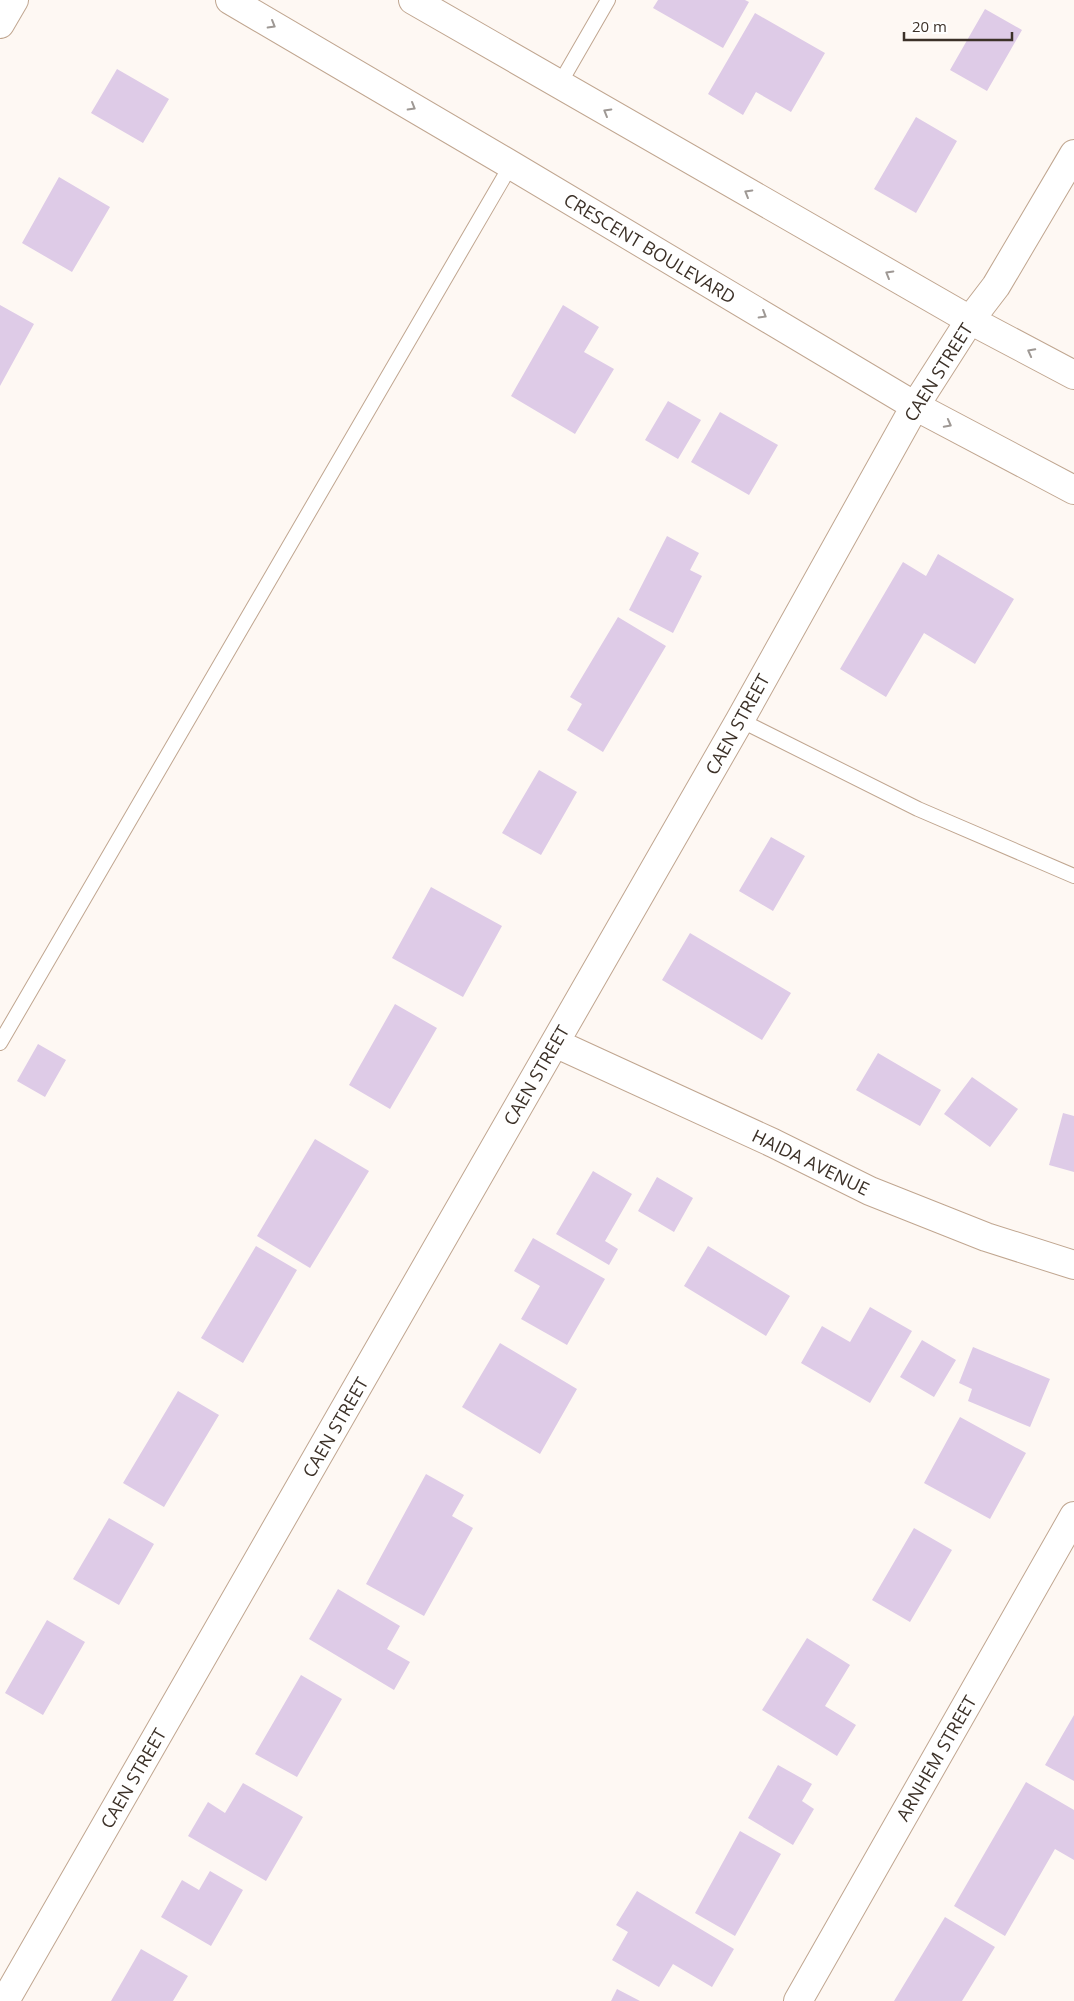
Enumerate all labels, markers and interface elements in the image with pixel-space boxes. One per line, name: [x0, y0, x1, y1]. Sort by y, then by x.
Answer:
scale bar: [904, 10, 1012, 42]
text: 20 m: [912, 16, 947, 36]
one-way arrow: [267, 18, 276, 28]
one-way arrow: [407, 100, 416, 110]
one-way arrow: [603, 108, 612, 118]
street label: CRESCENT BOULEVARD: [560, 187, 740, 309]
one-way arrow: [744, 189, 753, 199]
one-way arrow: [885, 270, 894, 280]
one-way arrow: [757, 309, 766, 319]
street label: CAEN STREET: [898, 318, 978, 426]
one-way arrow: [1027, 348, 1036, 358]
one-way arrow: [943, 418, 952, 428]
street label: CAEN STREET: [699, 669, 775, 779]
street label: CAEN STREET: [498, 1021, 574, 1129]
street label: HAIDA AVENUE: [748, 1123, 874, 1201]
street label: CAEN STREET: [297, 1373, 373, 1481]
street label: ARNHEM STREET: [890, 1691, 982, 1825]
street label: CAEN STREET: [95, 1724, 171, 1832]

